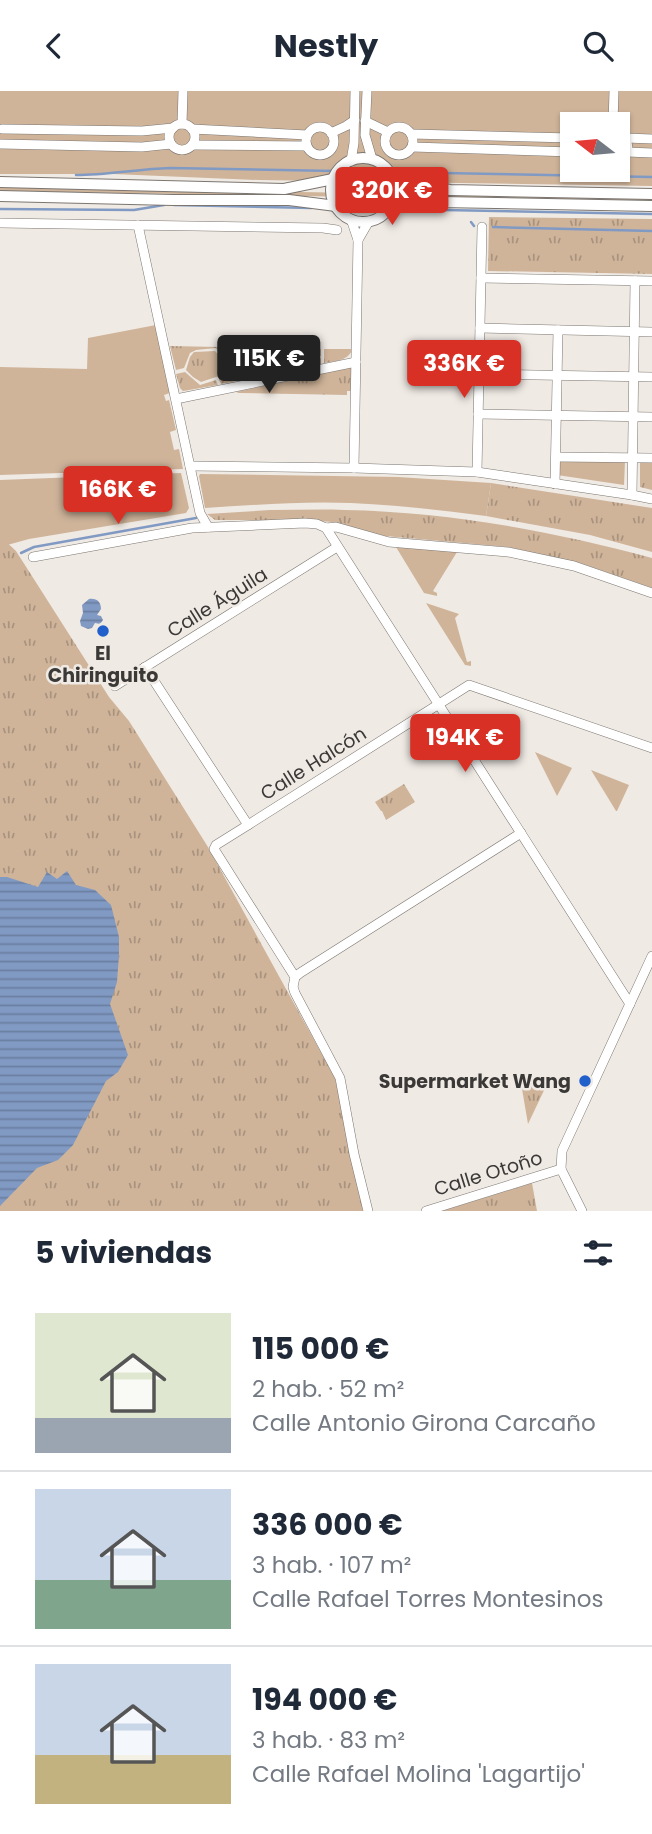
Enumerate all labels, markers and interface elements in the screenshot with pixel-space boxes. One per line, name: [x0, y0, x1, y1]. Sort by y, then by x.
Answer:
text: Nestly: [274, 23, 378, 68]
icon: back: [35, 27, 73, 65]
icon: search: [579, 27, 617, 65]
north arrow: [560, 112, 630, 182]
map controls: [560, 112, 630, 182]
pin: 320K €: [335, 167, 449, 227]
text: 320K €: [351, 174, 433, 206]
pin: 115K €: [212, 335, 326, 395]
pin: 336K €: [407, 341, 521, 400]
text: 115K €: [233, 342, 305, 374]
text: 336K €: [423, 347, 505, 379]
pin: 166K €: [61, 467, 175, 526]
text: 166K €: [79, 473, 157, 505]
street label: Calle Águila: [162, 561, 273, 644]
marker: El Chiringuito: [95, 623, 111, 639]
place label: El Chiringuito: [48, 640, 158, 689]
pin: 194K €: [408, 715, 522, 774]
street label: Calle Halcón: [255, 720, 371, 807]
text: 194K €: [426, 721, 504, 753]
place label: Supermarket Wang: [379, 1068, 571, 1095]
marker: Supermarket Wang: [577, 1073, 593, 1089]
street label: Calle Otoño: [431, 1144, 546, 1203]
text: 5 viviendas: [35, 1231, 212, 1274]
icon: filters: [579, 1234, 617, 1272]
text: 115 000 €: [252, 1327, 389, 1370]
icon: home: [91, 1341, 175, 1425]
text: 2 hab. · 52 m²: [252, 1373, 404, 1405]
text: Calle Antonio Girona Carcaño: [252, 1407, 596, 1439]
text: 336 000 €: [252, 1503, 403, 1546]
icon: home: [91, 1517, 175, 1601]
text: 3 hab. · 107 m²: [252, 1549, 411, 1581]
text: Calle Rafael Torres Montesinos: [252, 1583, 603, 1615]
text: 194 000 €: [252, 1678, 397, 1721]
icon: home: [91, 1692, 175, 1776]
text: 3 hab. · 83 m²: [252, 1724, 405, 1756]
text: Calle Rafael Molina 'Lagartijo': [252, 1758, 585, 1790]

